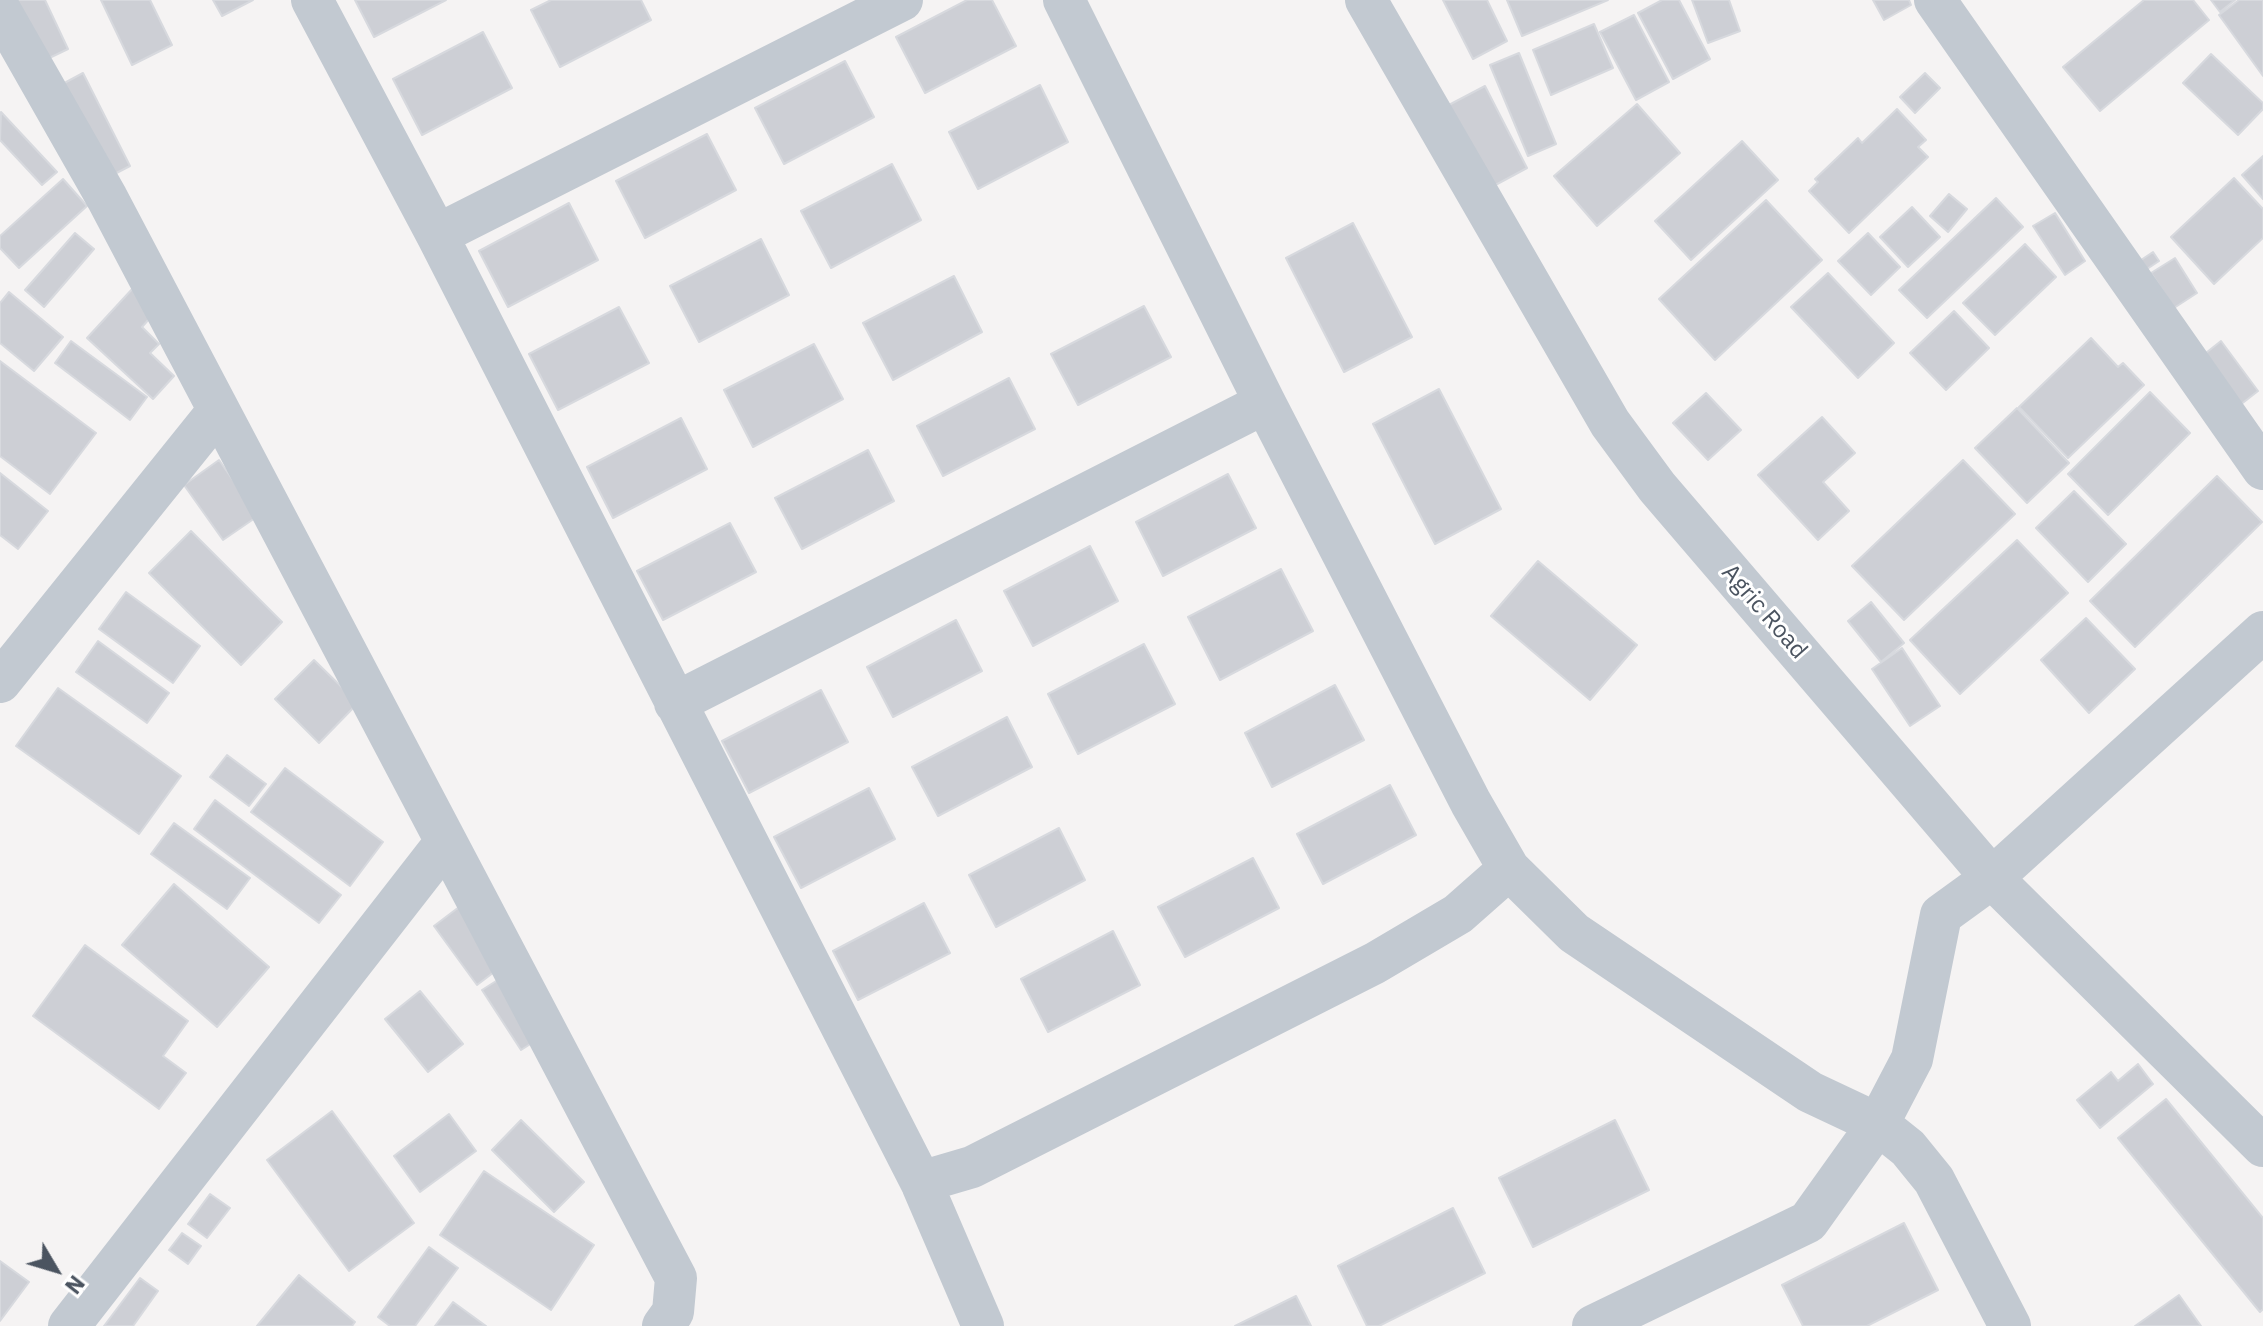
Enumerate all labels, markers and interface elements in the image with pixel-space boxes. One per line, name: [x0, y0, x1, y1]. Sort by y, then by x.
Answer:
street label: Agric Road: [1715, 559, 1813, 665]
north arrow: [16, 1230, 96, 1310]
text: N: [59, 1270, 92, 1300]

